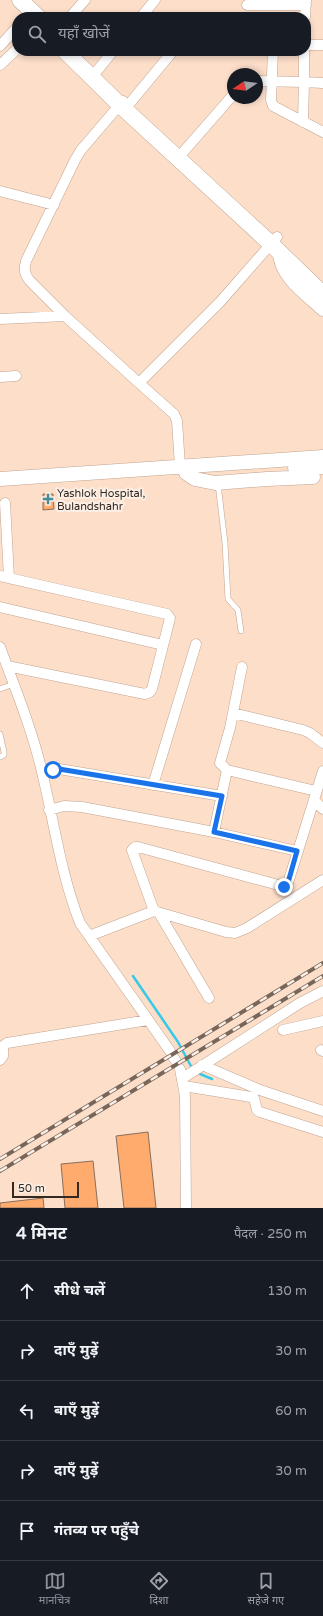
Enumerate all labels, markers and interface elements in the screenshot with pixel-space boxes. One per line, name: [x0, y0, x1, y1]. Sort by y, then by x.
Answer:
search box: [12, 12, 311, 56]
icon: search: [26, 23, 48, 45]
text: यहाँ खोजें: [58, 24, 110, 42]
north arrow: [227, 68, 263, 104]
place label: Yashlok Hospital, Bulandshahr: [57, 487, 146, 513]
marker: Yashlok Hospital, Bulandshahr: [42, 493, 54, 505]
route start: [44, 761, 62, 779]
route end: [275, 878, 293, 896]
scale bar: [12, 1180, 79, 1199]
text: 50 m: [18, 1182, 45, 1195]
text: 4 मिनट: [16, 1223, 67, 1244]
text: पैदल · 250 m: [234, 1226, 307, 1242]
icon: ahead: [16, 1280, 38, 1302]
text: सीधे चलें: [54, 1281, 105, 1299]
text: 130 m: [267, 1283, 307, 1299]
icon: right: [16, 1340, 38, 1362]
text: दाएँ मुड़ें: [54, 1341, 98, 1359]
text: 30 m: [275, 1343, 307, 1359]
icon: left: [16, 1400, 38, 1422]
text: बाएँ मुड़ें: [54, 1401, 99, 1419]
text: 60 m: [275, 1403, 307, 1419]
icon: right: [16, 1460, 38, 1482]
text: दाएँ मुड़ें: [54, 1461, 98, 1479]
text: 30 m: [275, 1463, 307, 1479]
icon: arrive: [16, 1520, 38, 1542]
text: गंतव्य पर पहुँचे: [54, 1521, 139, 1539]
tab: मानचित्र: [39, 1570, 70, 1608]
tab: दिशा: [148, 1570, 170, 1608]
tab: सहेजे गए: [248, 1570, 284, 1608]

